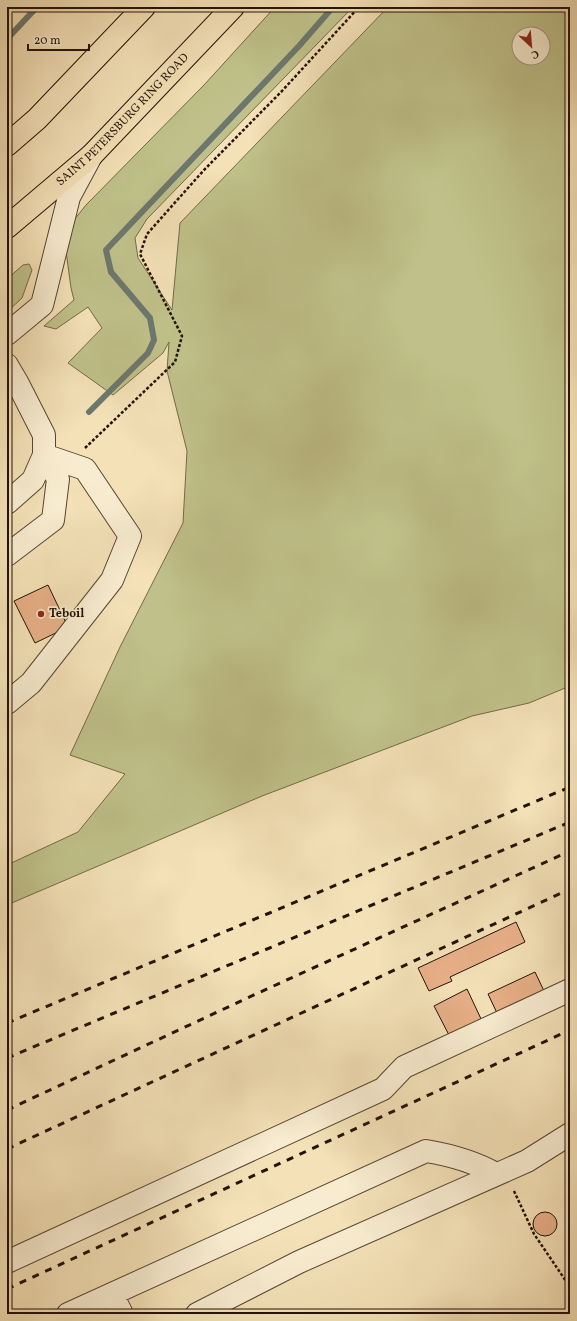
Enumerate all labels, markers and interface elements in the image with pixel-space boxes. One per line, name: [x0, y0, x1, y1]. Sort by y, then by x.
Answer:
scale bar: [28, 26, 89, 52]
north arrow: [511, 26, 551, 66]
text: 20 m: [34, 33, 61, 49]
text: С: [528, 45, 541, 62]
street label: SAINT PETERSBURG RING ROAD: [53, 50, 193, 190]
place label: Teboil: [49, 606, 84, 622]
marker: Teboil: [36, 609, 46, 619]

